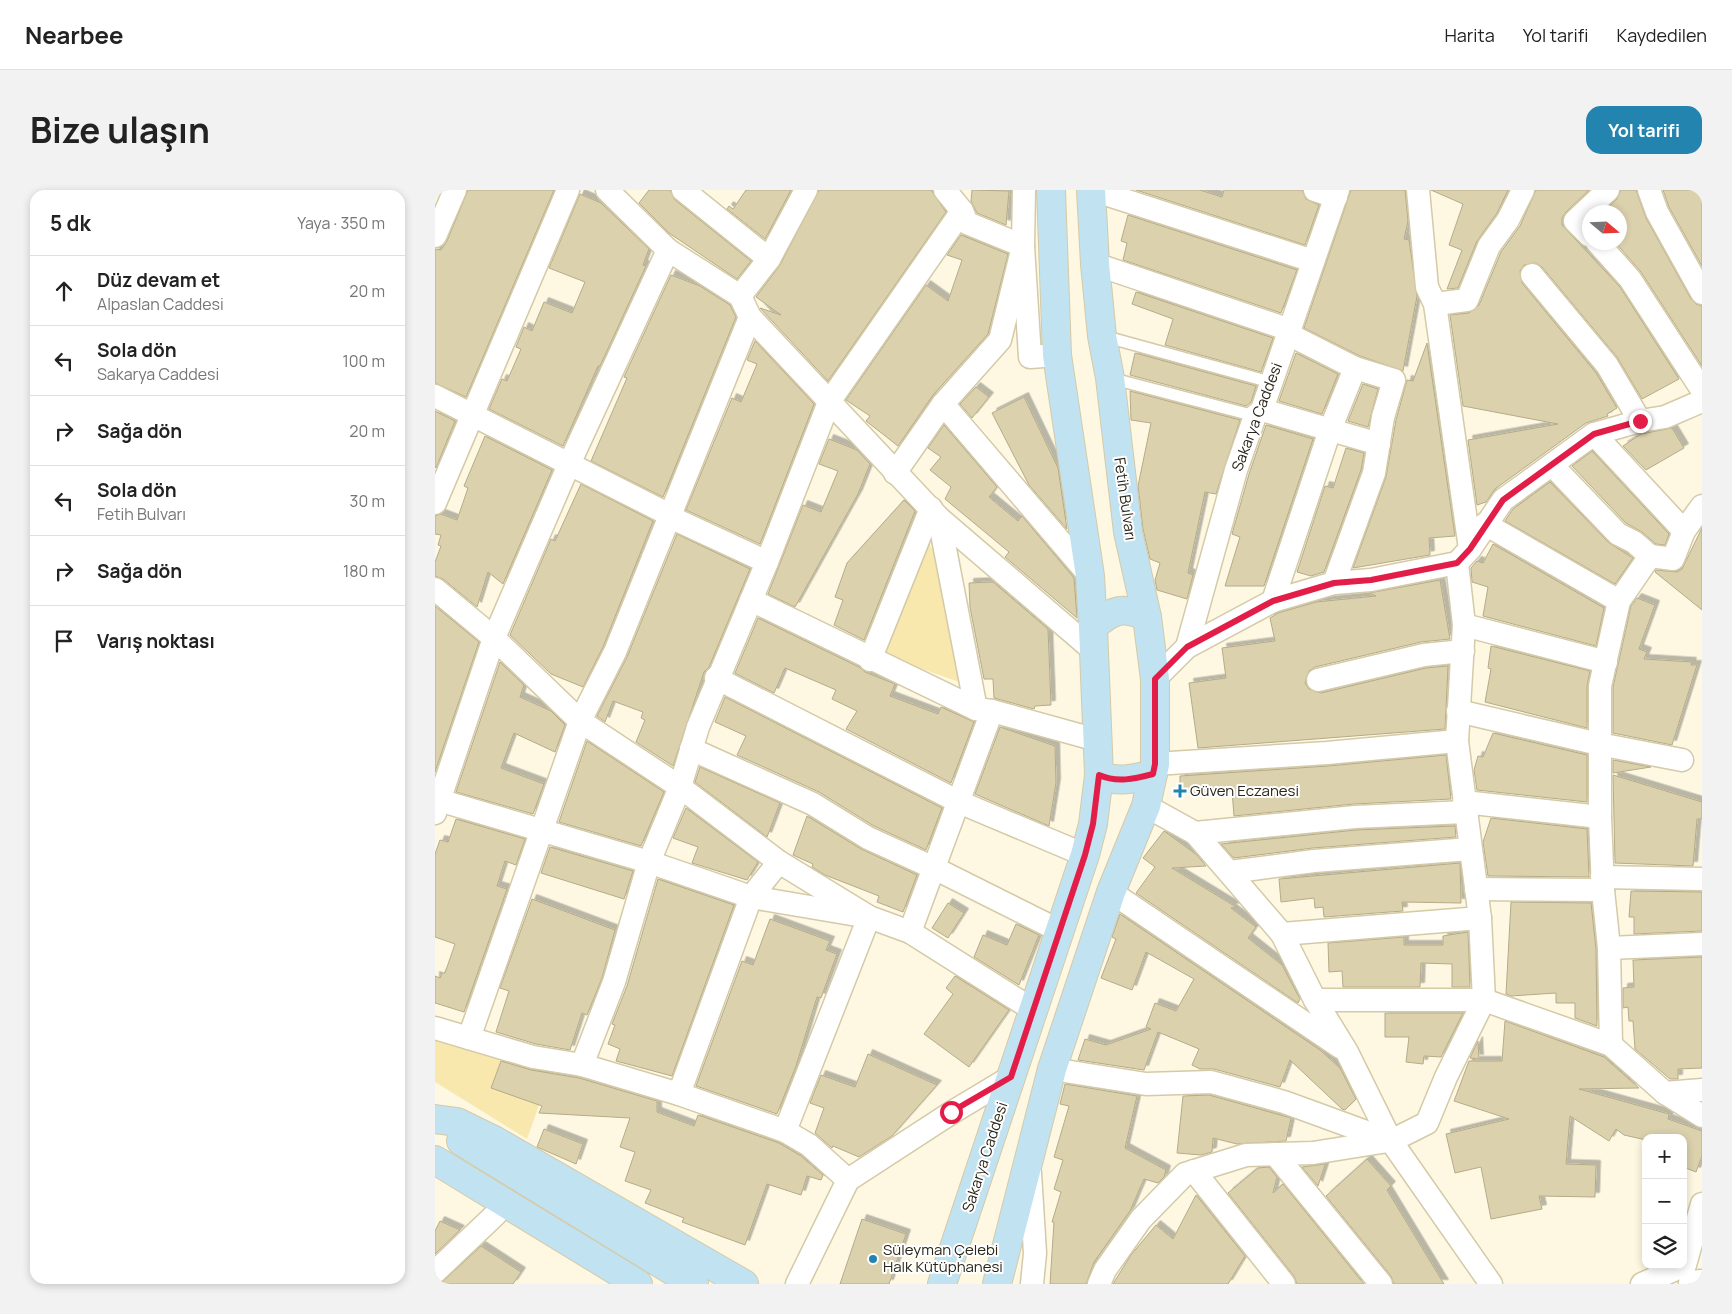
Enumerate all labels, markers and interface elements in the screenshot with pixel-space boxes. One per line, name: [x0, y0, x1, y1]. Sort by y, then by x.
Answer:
text: Nearbee: [25, 18, 124, 51]
text: Harita: [1445, 23, 1495, 47]
text: Yol tarifi: [1523, 23, 1589, 47]
text: Kaydedilen: [1617, 23, 1707, 47]
text: Bize ulaşın: [30, 106, 210, 154]
button: Yol tarifi: [1586, 106, 1702, 154]
north arrow: [1582, 205, 1627, 250]
text: 5 dk: [50, 209, 91, 237]
text: Yaya · 350 m: [297, 212, 385, 234]
text: Düz devam et: [97, 267, 220, 293]
icon: ahead: [50, 277, 78, 305]
text: 20 m: [349, 280, 385, 302]
text: Alpaslan Caddesi: [97, 293, 224, 315]
text: Sola dön: [97, 337, 177, 363]
icon: left: [50, 347, 78, 375]
text: 100 m: [342, 350, 385, 372]
street label: Sakarya Caddesi: [1226, 360, 1287, 474]
text: Sakarya Caddesi: [97, 363, 219, 385]
route end: [1629, 410, 1652, 433]
icon: right: [50, 417, 78, 445]
text: Sağa dön: [97, 418, 182, 444]
text: 20 m: [349, 420, 385, 442]
street label: Fetih Bulvarı: [1109, 456, 1142, 542]
text: Sola dön: [97, 477, 177, 503]
icon: left: [50, 487, 78, 515]
text: 30 m: [350, 490, 385, 512]
text: Fetih Bulvarı: [97, 503, 186, 525]
icon: right: [50, 557, 78, 585]
text: Sağa dön: [97, 558, 182, 584]
text: 180 m: [343, 560, 385, 582]
icon: arrive: [50, 627, 78, 655]
text: Varış noktası: [97, 628, 215, 654]
place label: Güven Eczanesi: [1190, 780, 1299, 801]
marker: Güven Eczanesi: [1174, 785, 1186, 797]
street label: Sakarya Caddesi: [957, 1099, 1012, 1215]
route start: [940, 1101, 963, 1124]
map controls: [1642, 1134, 1687, 1269]
button: +: [1642, 1134, 1687, 1179]
button: −: [1642, 1179, 1687, 1224]
button: layers: [1642, 1224, 1687, 1269]
place label: Süleyman Çelebi Halk Kütüphanesi: [883, 1239, 1003, 1277]
marker: Süleyman Çelebi Halk Kütüphanesi: [867, 1253, 879, 1265]

